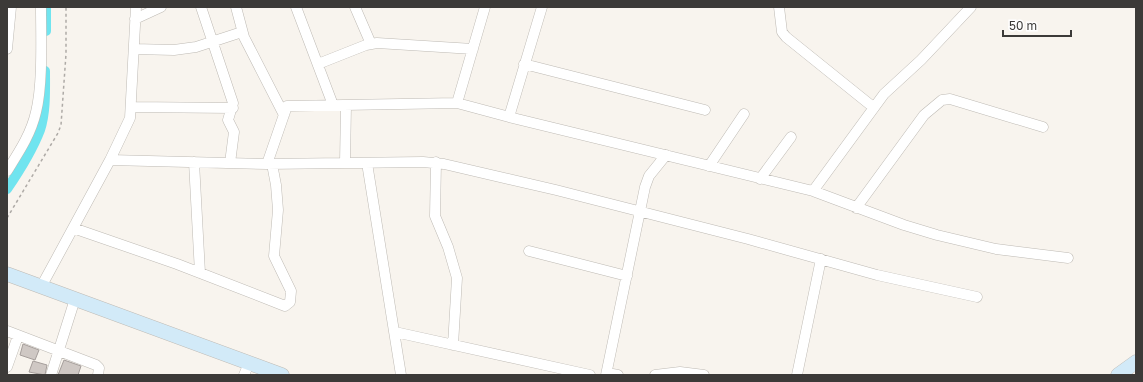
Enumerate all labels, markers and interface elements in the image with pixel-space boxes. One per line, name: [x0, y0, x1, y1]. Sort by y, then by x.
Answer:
scale bar: [1003, 12, 1071, 38]
text: 50 m: [1009, 18, 1037, 33]

